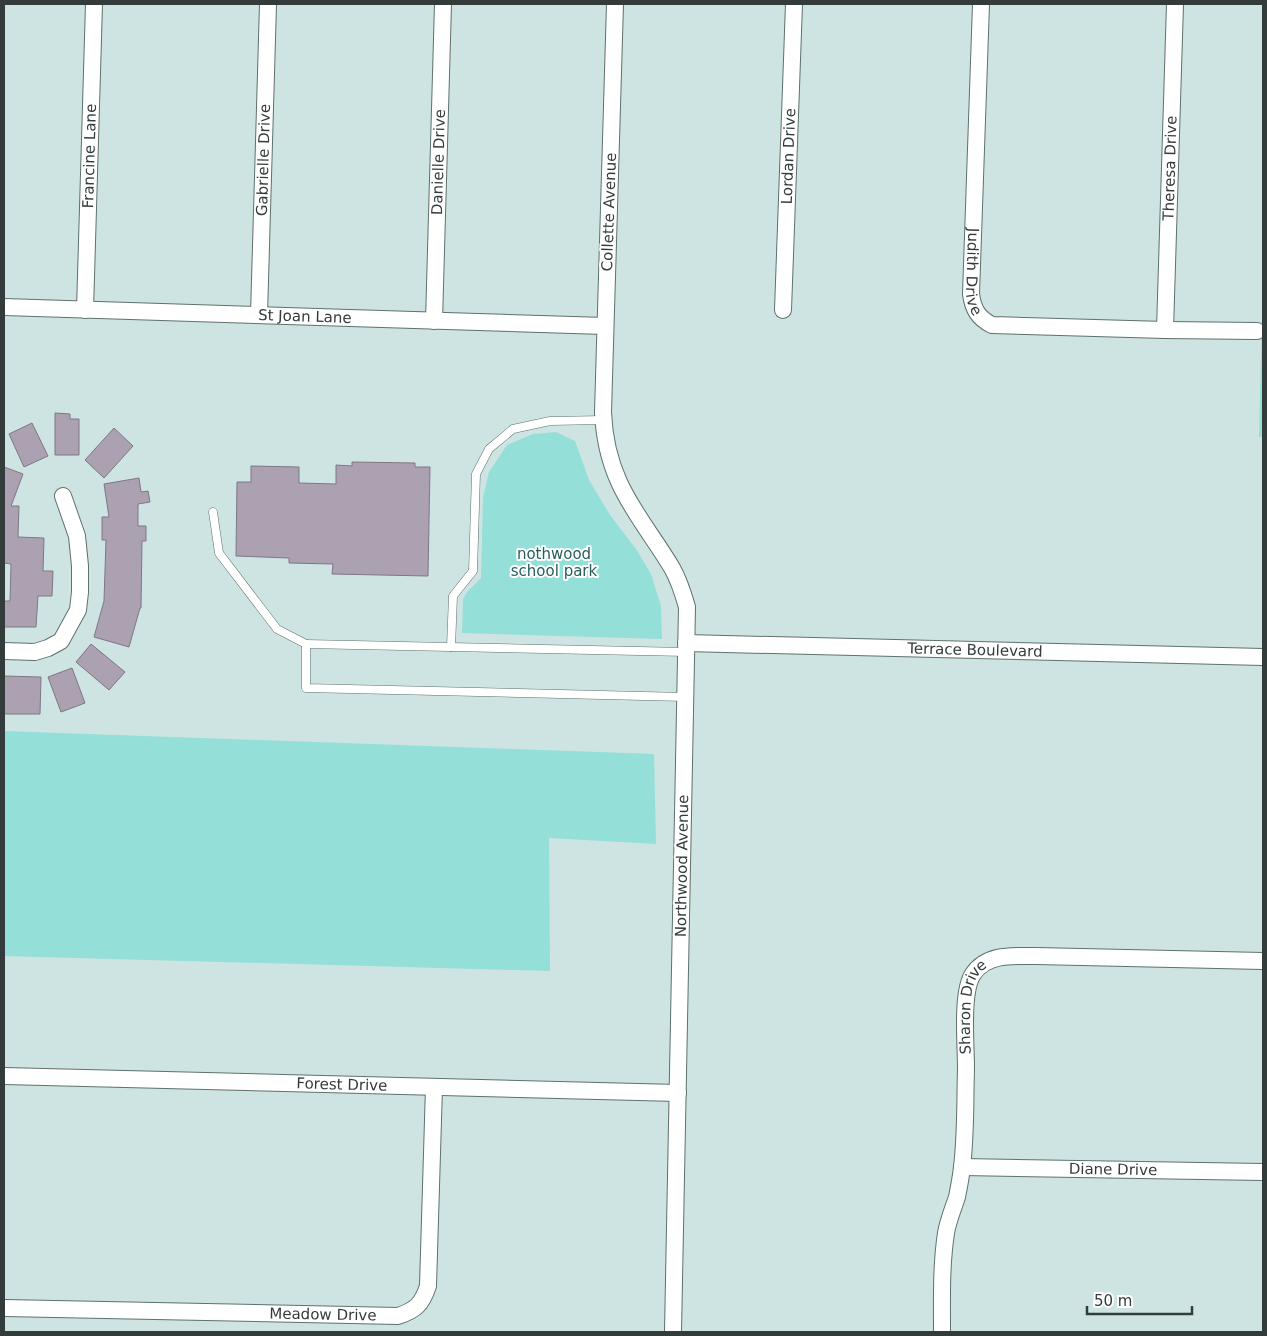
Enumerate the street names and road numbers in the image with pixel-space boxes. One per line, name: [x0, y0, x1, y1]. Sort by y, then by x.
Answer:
street label: Francine Lane: [79, 103, 100, 209]
street label: Gabrielle Drive: [253, 104, 274, 216]
street label: Lordan Drive: [778, 108, 799, 205]
street label: Danielle Drive: [428, 109, 449, 215]
street label: Theresa Drive: [1159, 115, 1181, 222]
street label: Collette Avenue: [598, 152, 620, 272]
street label: Judith Drive: [962, 227, 986, 319]
street label: St Joan Lane: [258, 306, 352, 327]
street label: Terrace Boulevard: [906, 639, 1043, 661]
street label: Northwood Avenue: [672, 795, 692, 937]
street label: Sharon Drive: [956, 956, 990, 1055]
street label: Forest Drive: [296, 1074, 388, 1095]
street label: Diane Drive: [1069, 1160, 1157, 1179]
street label: Meadow Drive: [269, 1304, 377, 1325]

